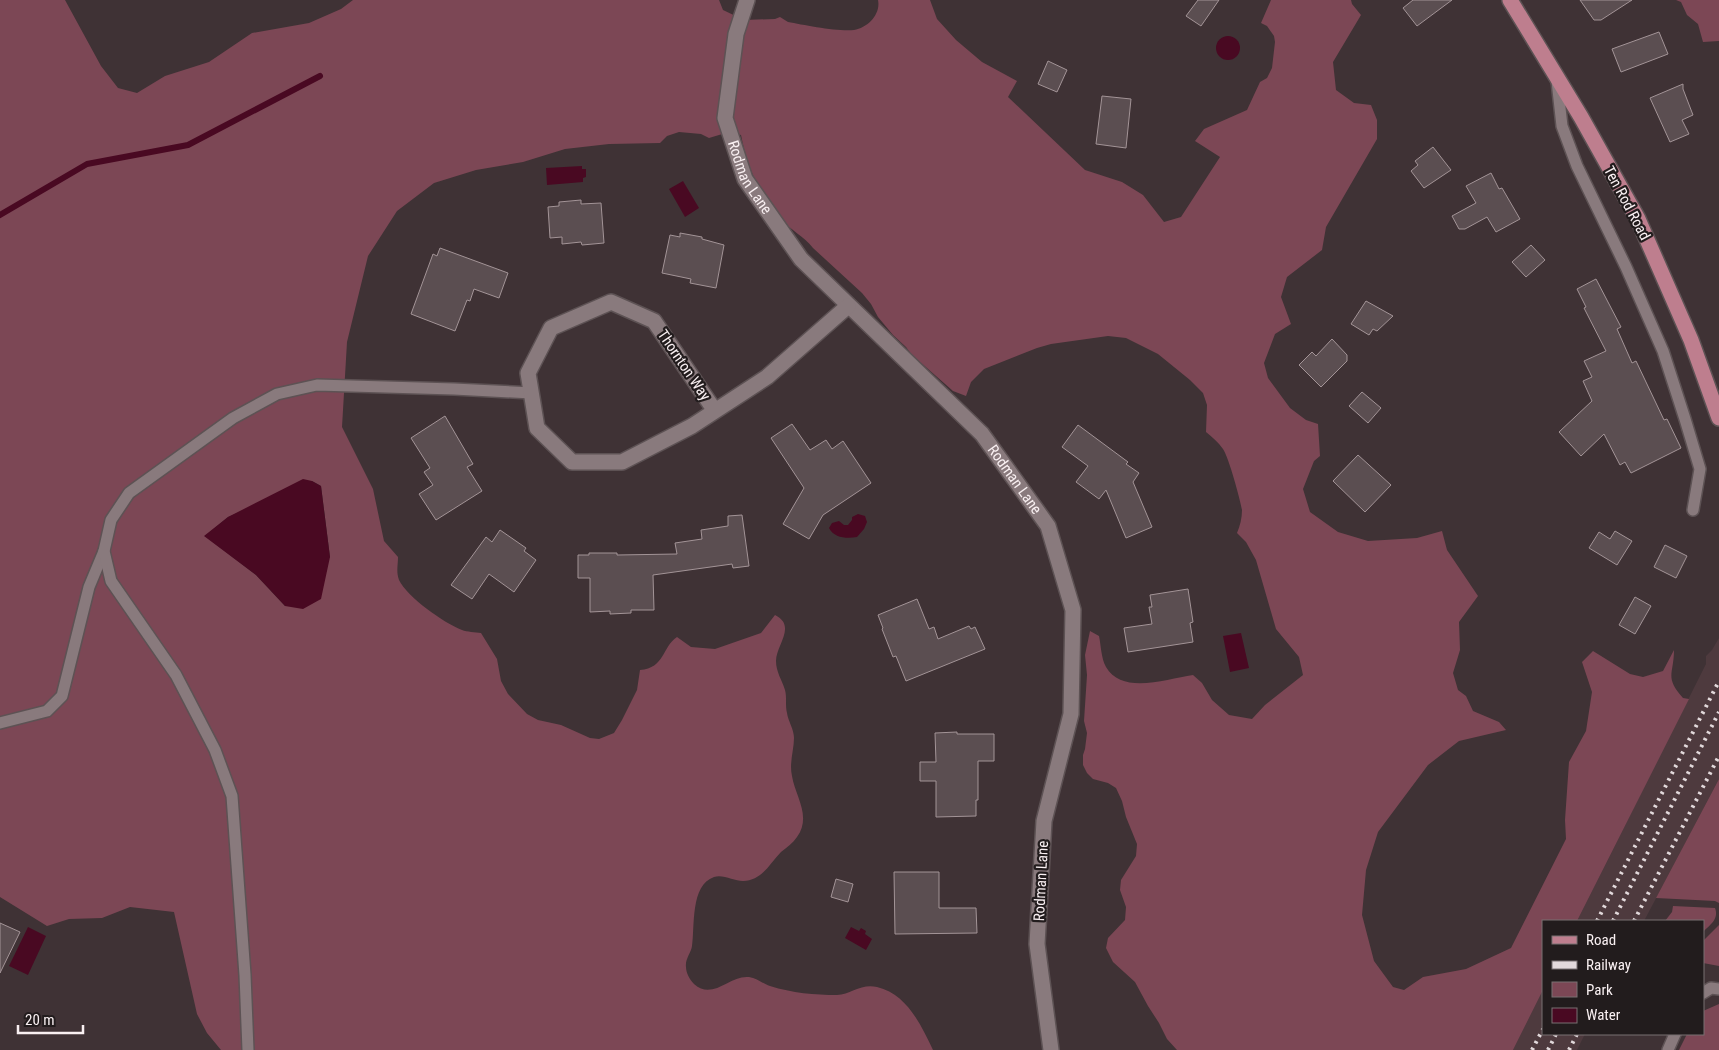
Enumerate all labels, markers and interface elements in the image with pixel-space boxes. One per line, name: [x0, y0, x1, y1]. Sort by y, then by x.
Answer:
street label: Rodman Lane: [724, 138, 776, 218]
street label: Ten Rod Road: [1600, 163, 1654, 243]
street label: Thornton Way: [654, 326, 714, 404]
street label: Rodman Lane: [984, 441, 1045, 518]
street label: Rodman Lane: [1030, 840, 1052, 922]
legend: [1542, 920, 1704, 1035]
text: Road: [1586, 931, 1616, 949]
text: Railway: [1586, 956, 1631, 974]
text: Park: [1586, 981, 1613, 999]
scale bar: [18, 1002, 82, 1034]
text: Water: [1586, 1006, 1621, 1024]
text: 20 m: [25, 1011, 55, 1029]

